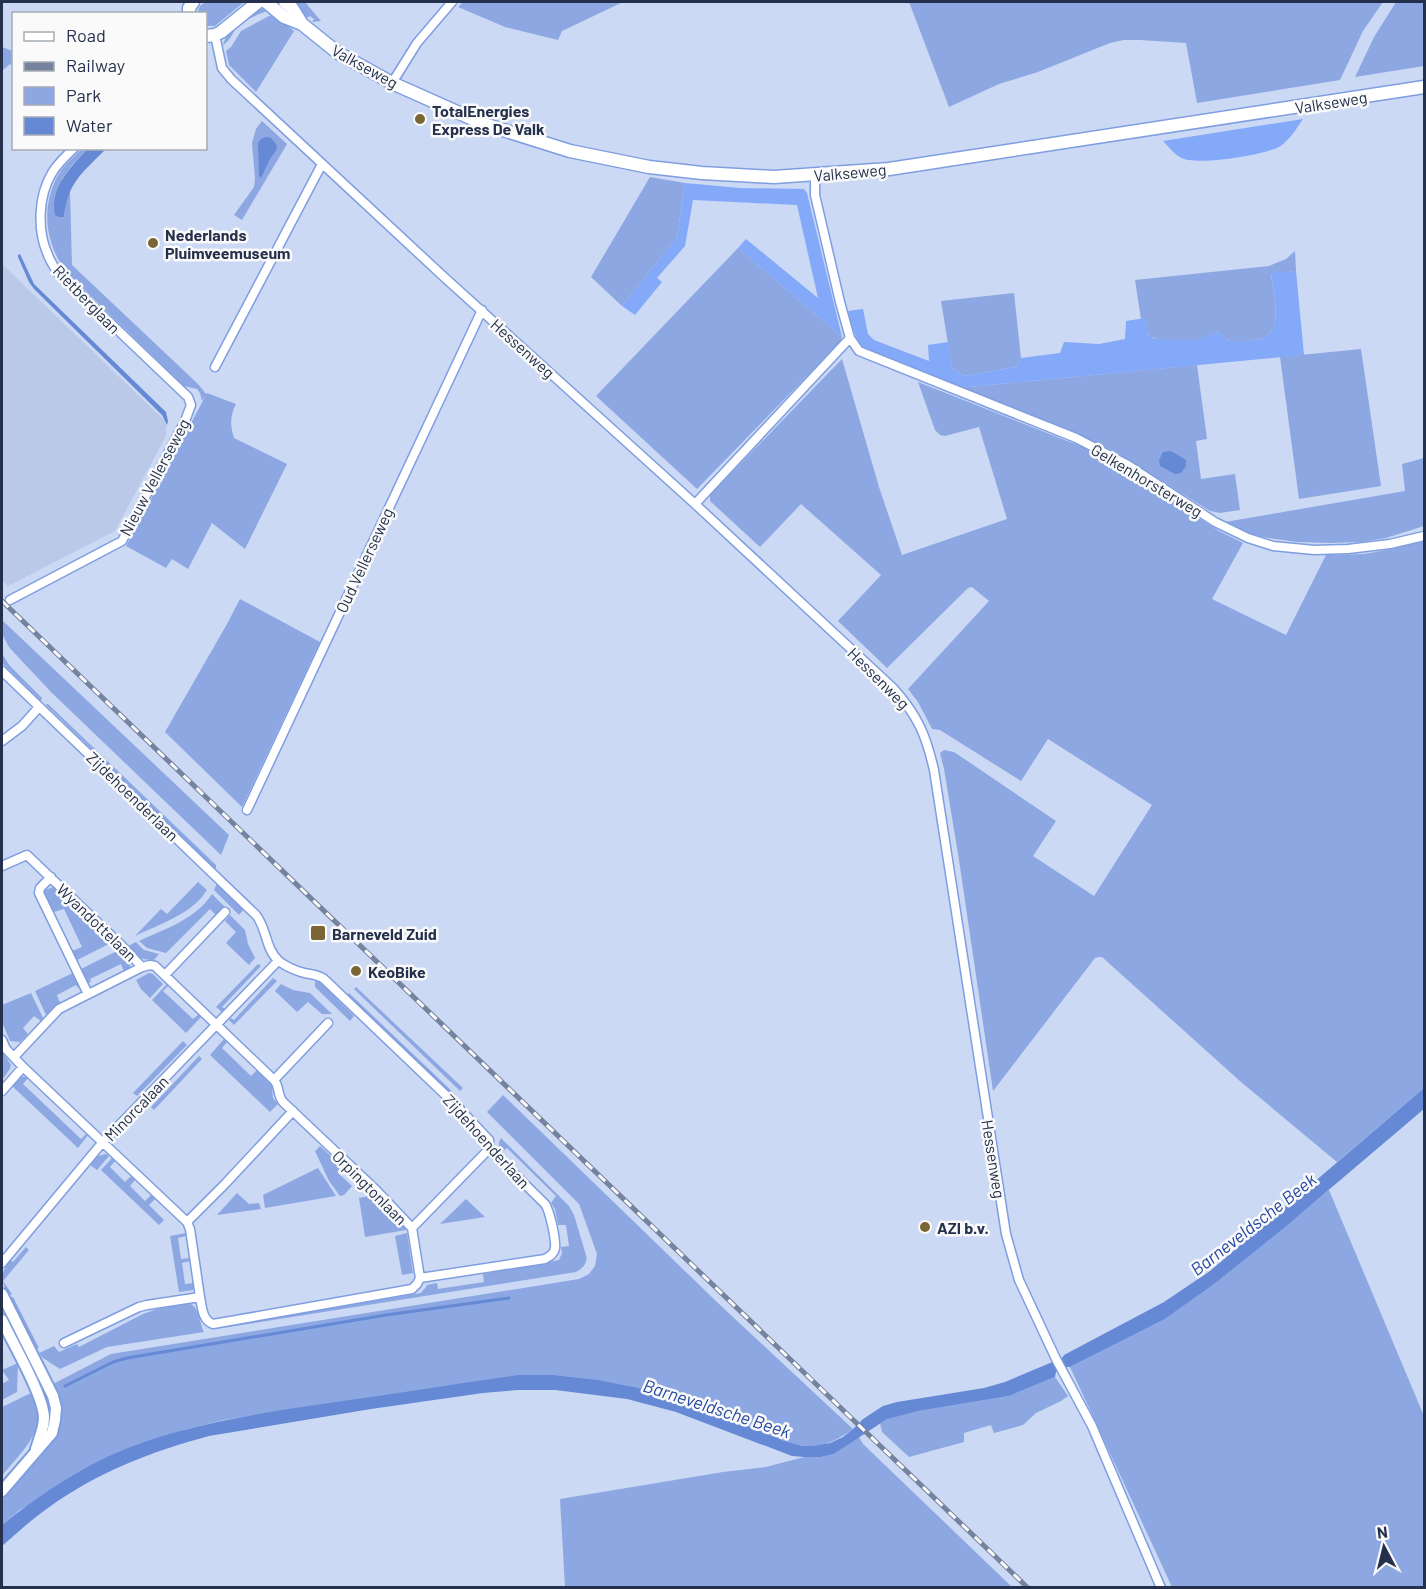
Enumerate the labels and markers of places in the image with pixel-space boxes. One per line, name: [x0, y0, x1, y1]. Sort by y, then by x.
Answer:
place label: TotalEnergies Express De Valk: [432, 101, 545, 138]
marker: TotalEnergies Express De Valk: [413, 112, 427, 126]
place label: Nederlands Pluimveemuseum: [165, 225, 290, 262]
marker: Nederlands Pluimveemuseum: [146, 236, 160, 250]
marker: Barneveld Zuid: [309, 924, 327, 942]
place label: Barneveld Zuid: [332, 924, 437, 943]
place label: KeoBike: [368, 962, 426, 981]
marker: KeoBike: [349, 964, 363, 978]
place label: AZI b.v.: [937, 1218, 989, 1237]
marker: AZI b.v.: [918, 1220, 932, 1234]

